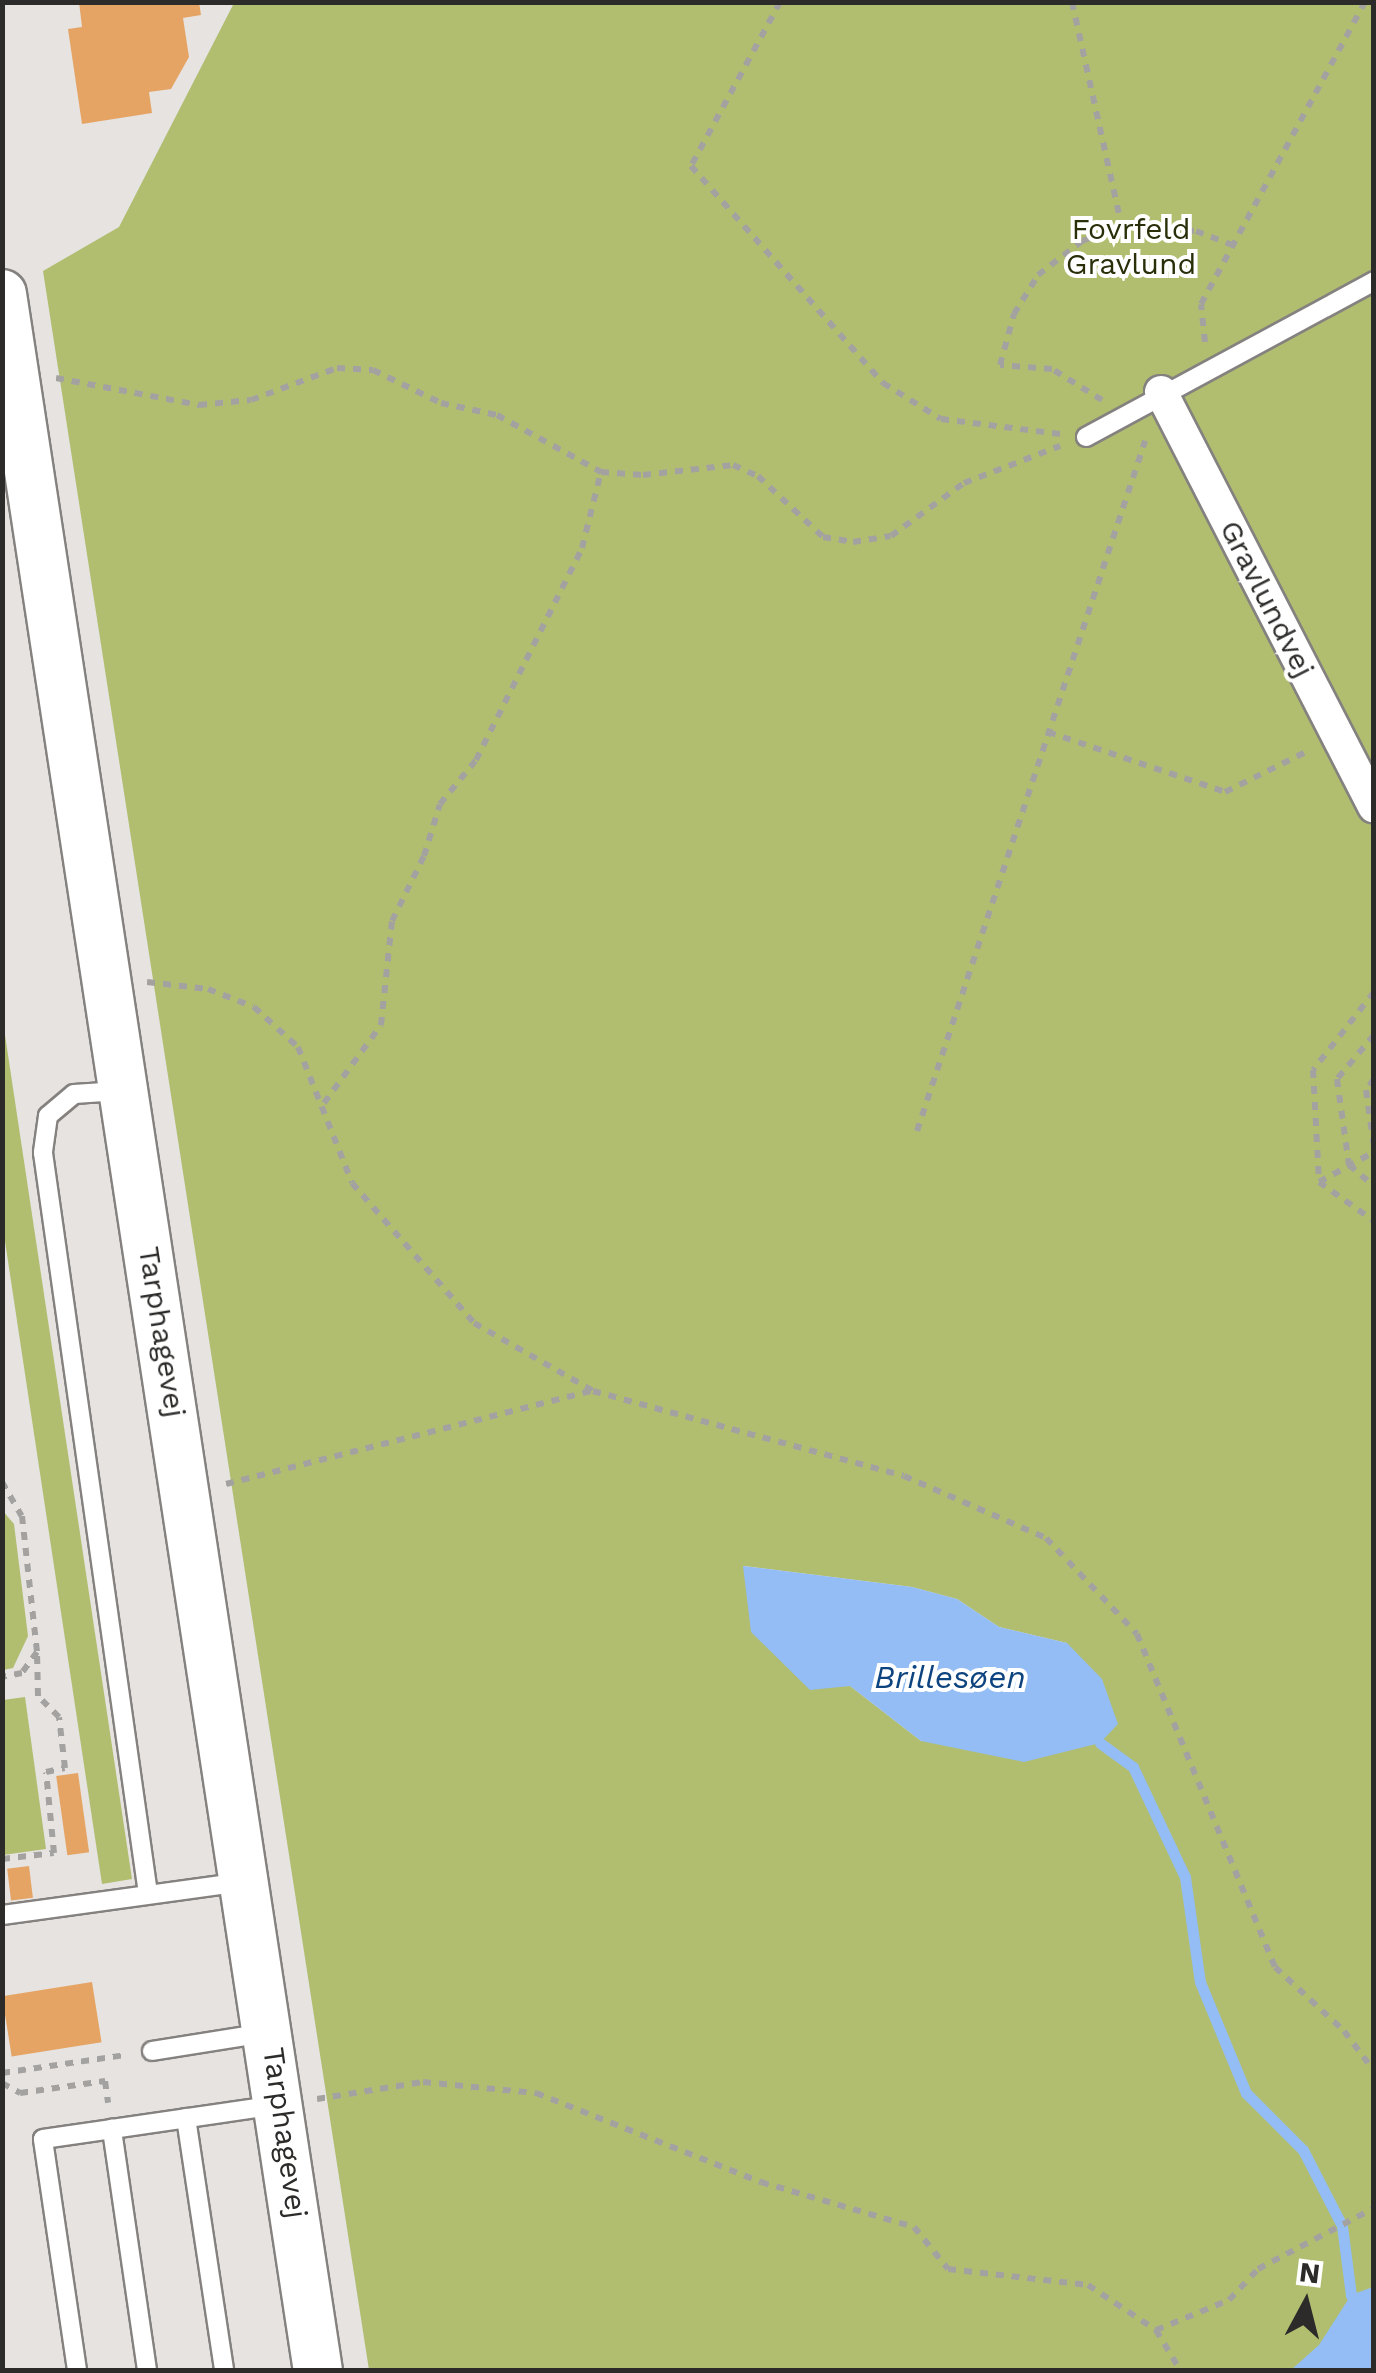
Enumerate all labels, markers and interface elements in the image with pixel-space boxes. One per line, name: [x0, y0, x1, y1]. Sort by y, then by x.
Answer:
park label: Fovrfeld Gravlund: [1066, 211, 1196, 282]
street label: Gravlundvej: [1212, 514, 1322, 684]
street label: Tarphagevej: [131, 1244, 193, 1420]
water label: Brillesøen: [874, 1658, 1026, 1696]
street label: Tarphagevej: [255, 2045, 315, 2221]
north arrow: [1256, 2253, 1356, 2353]
text: N: [1297, 2255, 1322, 2290]

